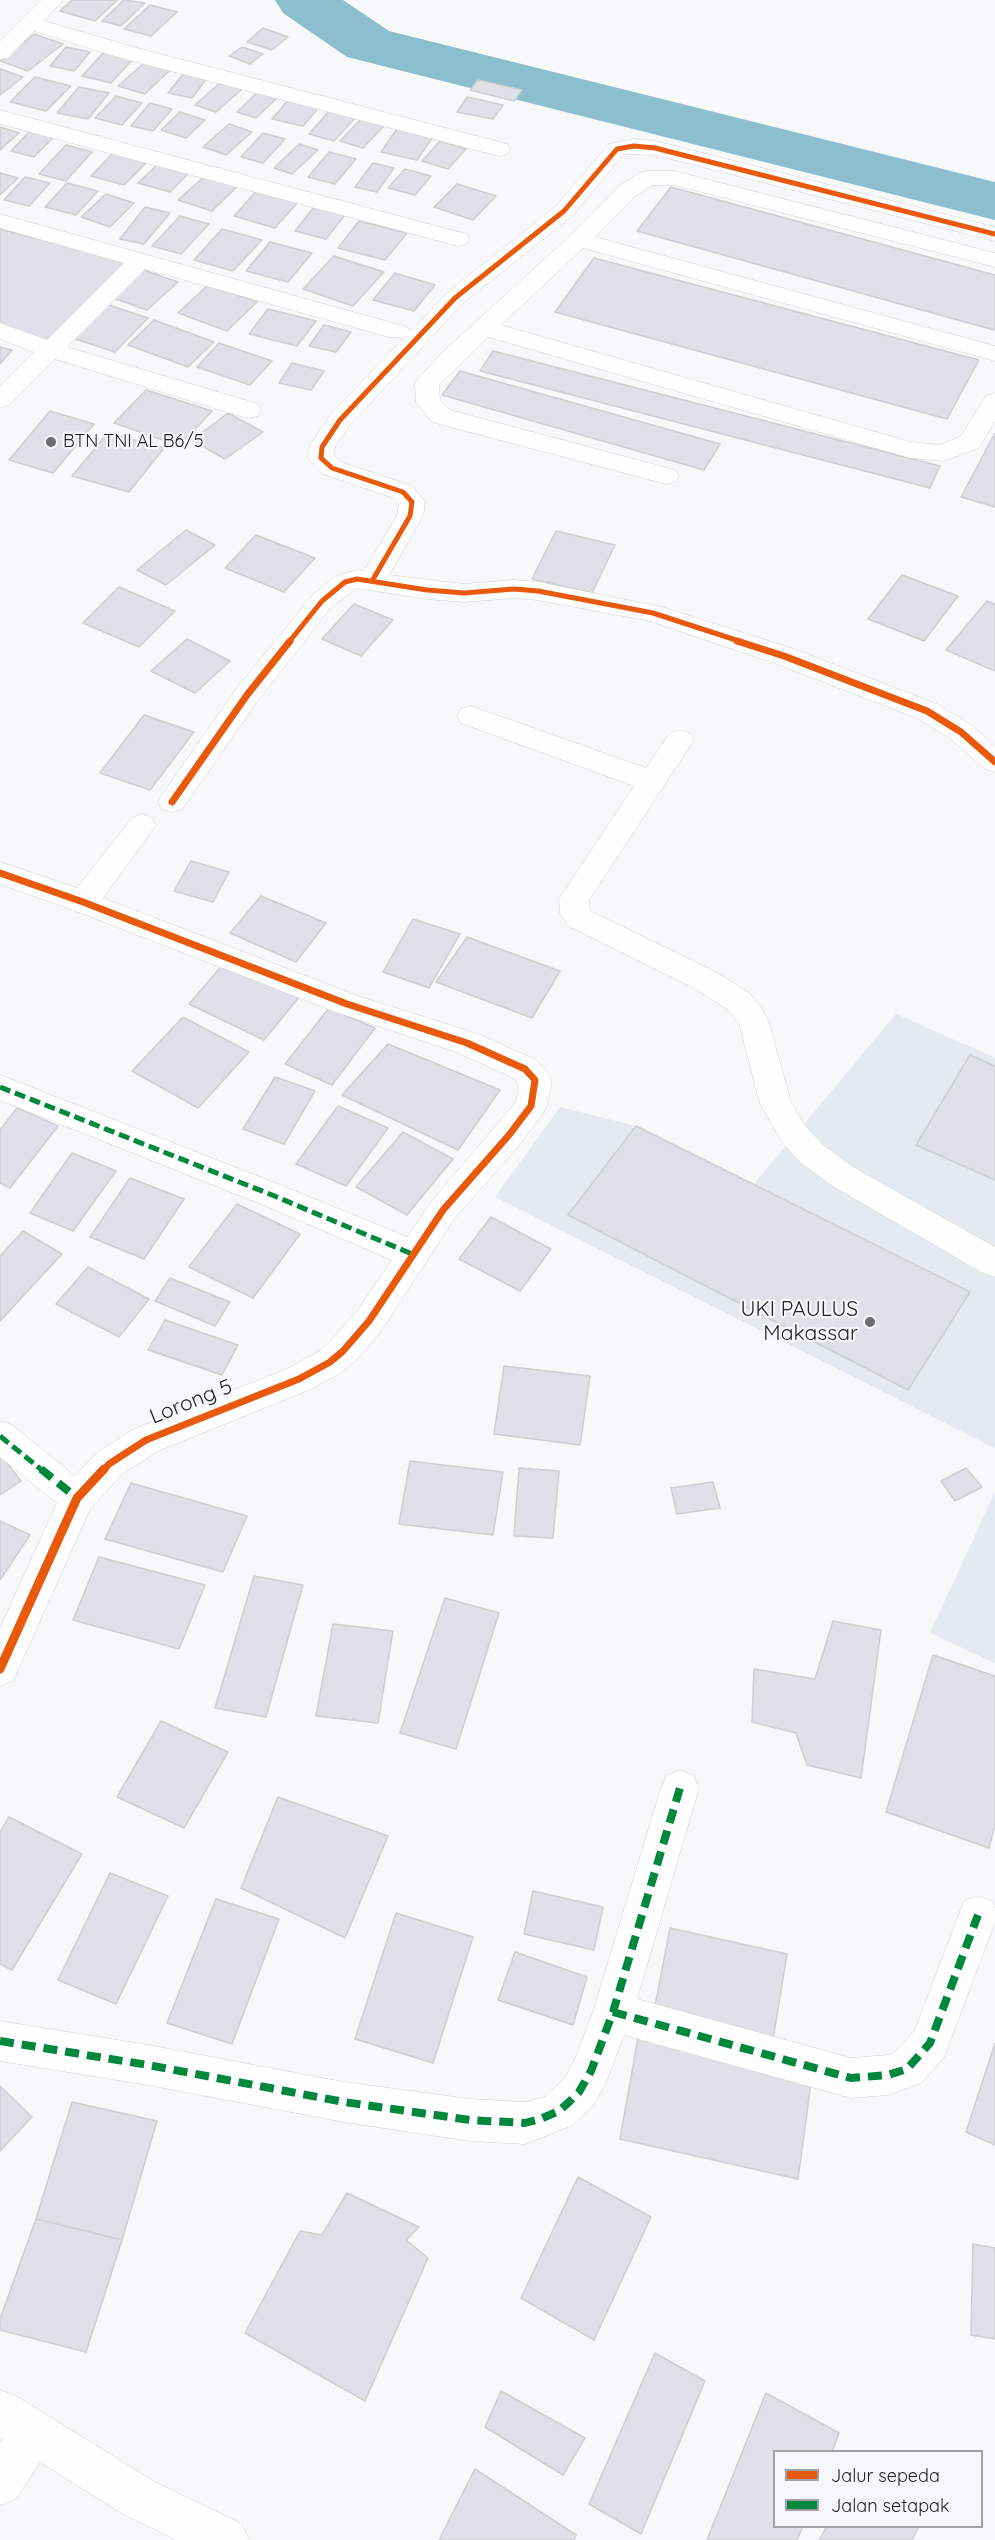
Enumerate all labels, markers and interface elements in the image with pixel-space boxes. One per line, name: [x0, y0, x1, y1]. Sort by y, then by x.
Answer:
place label: BTN TNI AL B6/5: [63, 431, 203, 453]
marker: BTN TNI AL B6/5: [44, 435, 58, 449]
place label: UKI PAULUS Makassar: [741, 1297, 858, 1347]
marker: UKI PAULUS Makassar: [863, 1315, 877, 1329]
street label: Lorong 5: [146, 1374, 236, 1430]
legend: [773, 2450, 983, 2528]
text: Jalur sepeda: [831, 2464, 940, 2487]
text: Jalan setapak: [831, 2494, 950, 2517]

